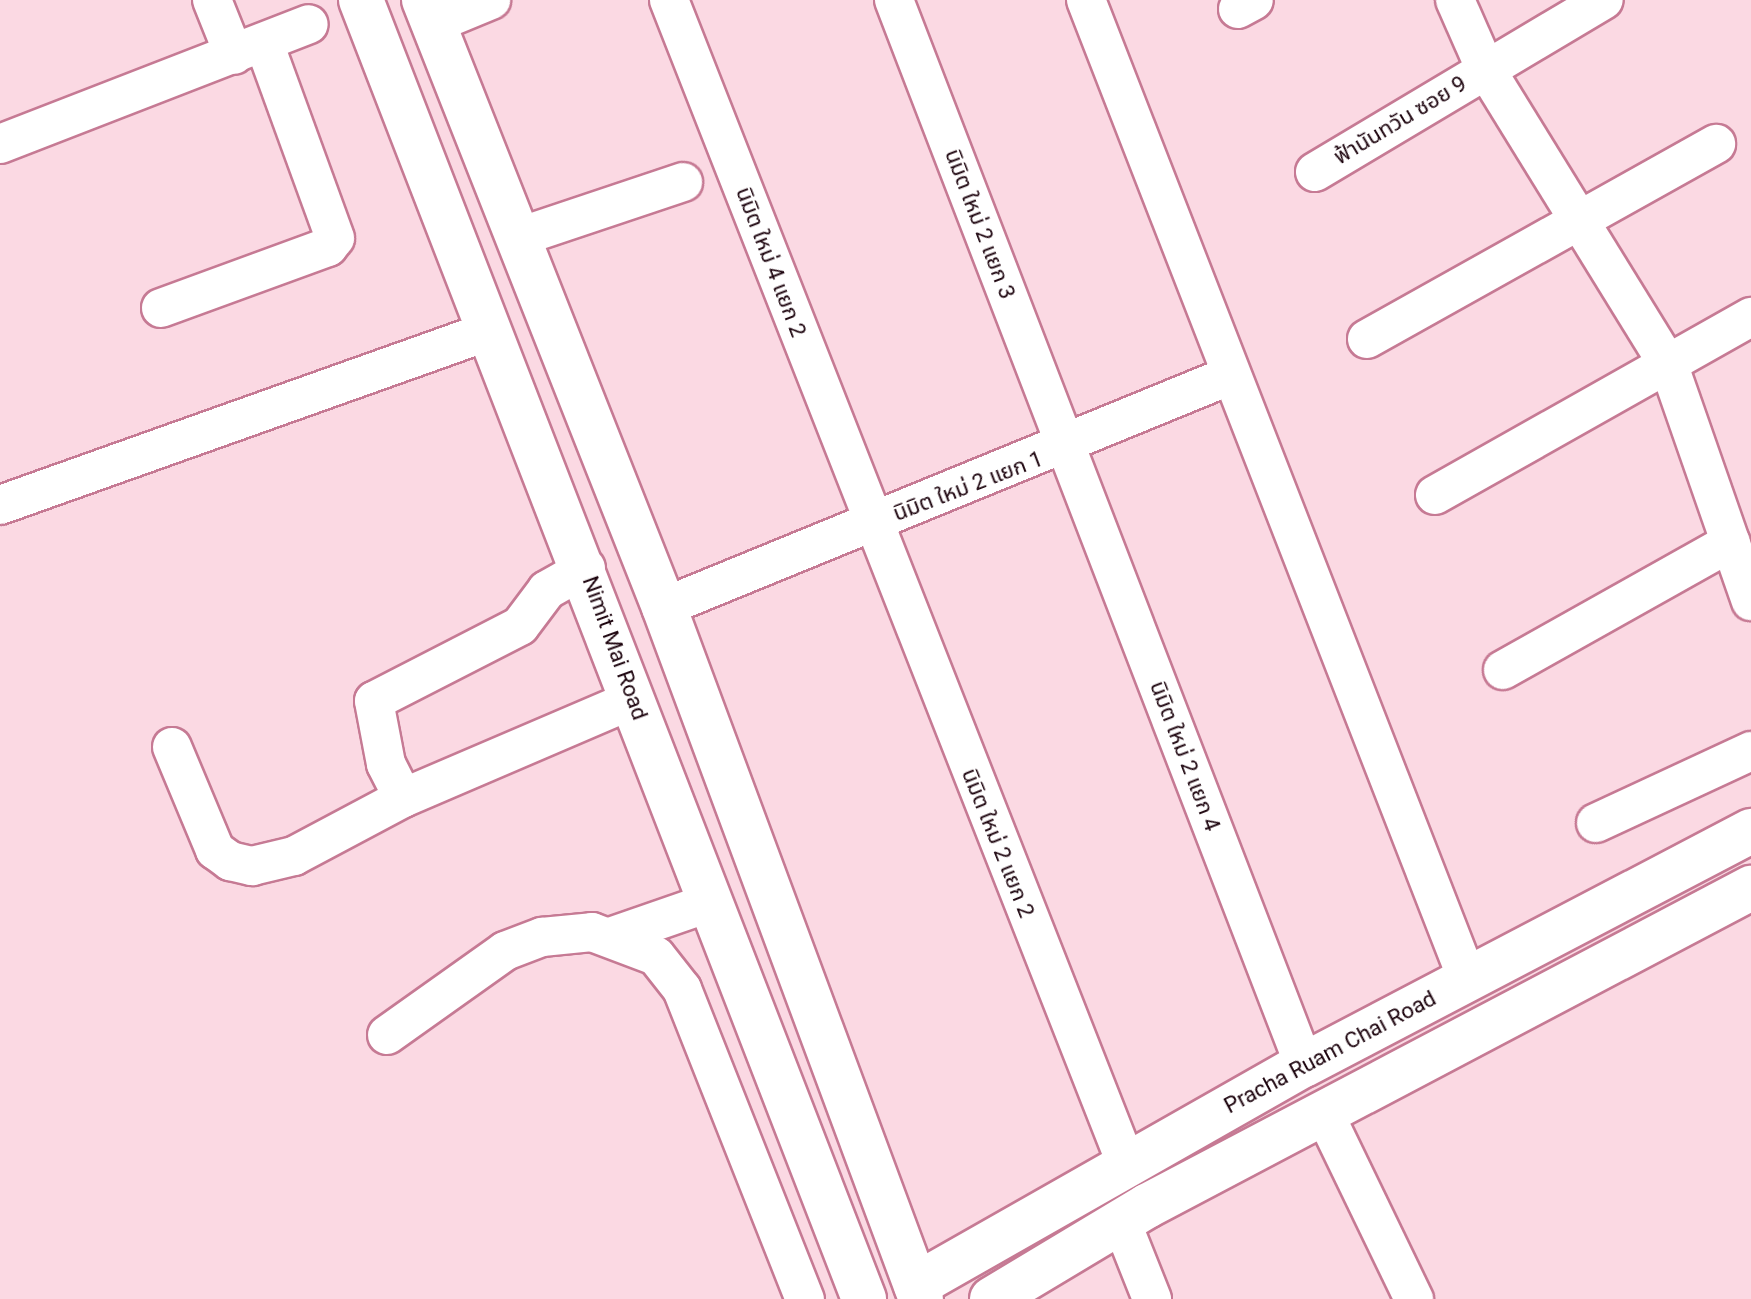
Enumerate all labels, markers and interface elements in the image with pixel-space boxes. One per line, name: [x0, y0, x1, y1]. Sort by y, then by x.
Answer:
street label: ฟ้านันทวัน ซอย 9: [1329, 70, 1471, 170]
street label: นิมิต ใหม่ 2 แยก 3: [939, 145, 1021, 303]
street label: นิมิต ใหม่ 4 แยก 2: [730, 183, 812, 341]
street label: นิมิต ใหม่ 2 แยก 1: [889, 445, 1047, 527]
street label: Nimit Mai Road: [577, 573, 653, 723]
street label: นิมิต ใหม่ 2 แยก 4: [1144, 677, 1226, 835]
street label: นิมิต ใหม่ 2 แยก 2: [956, 765, 1040, 921]
street label: Pracha Ruam Chai Road: [1220, 985, 1440, 1119]

